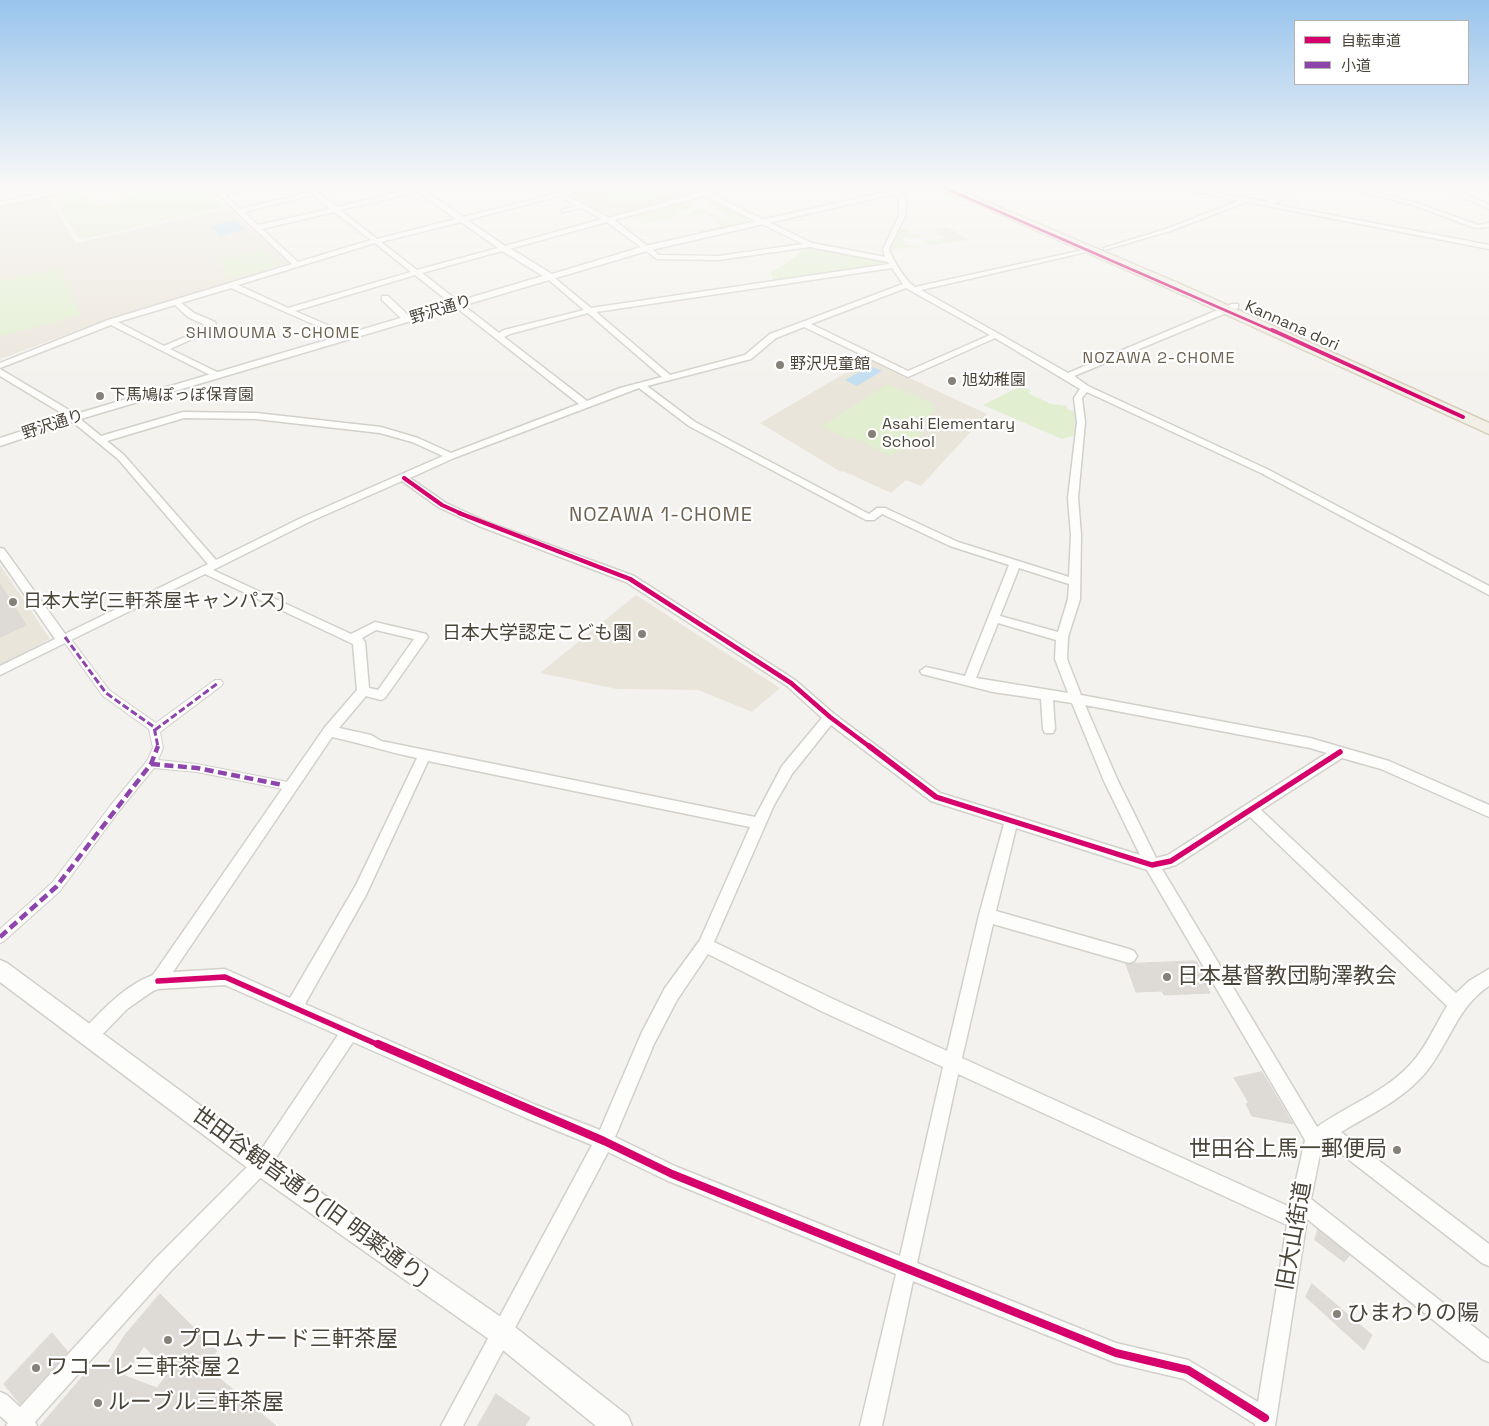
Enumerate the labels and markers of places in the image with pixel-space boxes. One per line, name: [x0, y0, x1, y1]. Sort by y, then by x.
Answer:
place label: 野沢児童館: [790, 355, 870, 375]
marker: 野沢児童館: [774, 359, 786, 371]
place label: 旭幼稚園: [962, 371, 1026, 391]
marker: 旭幼稚園: [946, 375, 958, 387]
place label: 下馬鳩ぽっぽ保育園: [110, 386, 254, 406]
marker: 下馬鳩ぽっぽ保育園: [94, 390, 106, 402]
place label: Asahi Elementary School: [882, 415, 1015, 453]
marker: Asahi Elementary School: [866, 428, 878, 440]
place label: 日本大学(三軒茶屋キャンパス): [23, 591, 284, 613]
marker: 日本大学(三軒茶屋キャンパス): [7, 596, 19, 608]
place label: 日本大学認定こども園: [442, 623, 632, 645]
marker: 日本大学認定こども園: [636, 628, 648, 640]
place label: 日本基督教団駒澤教会: [1177, 964, 1397, 990]
marker: 日本基督教団駒澤教会: [1161, 971, 1173, 983]
place label: 世田谷上馬一郵便局: [1189, 1137, 1387, 1163]
marker: 世田谷上馬一郵便局: [1391, 1144, 1403, 1156]
place label: ひまわりの陽: [1347, 1301, 1479, 1327]
marker: ひまわりの陽: [1331, 1308, 1343, 1320]
place label: プロムナード三軒茶屋: [178, 1327, 398, 1353]
marker: プロムナード三軒茶屋: [162, 1334, 174, 1346]
place label: ワコーレ三軒茶屋２: [46, 1355, 244, 1381]
marker: ワコーレ三軒茶屋２: [30, 1362, 42, 1374]
place label: ルーブル三軒茶屋: [108, 1390, 284, 1416]
marker: ルーブル三軒茶屋: [92, 1397, 104, 1409]

